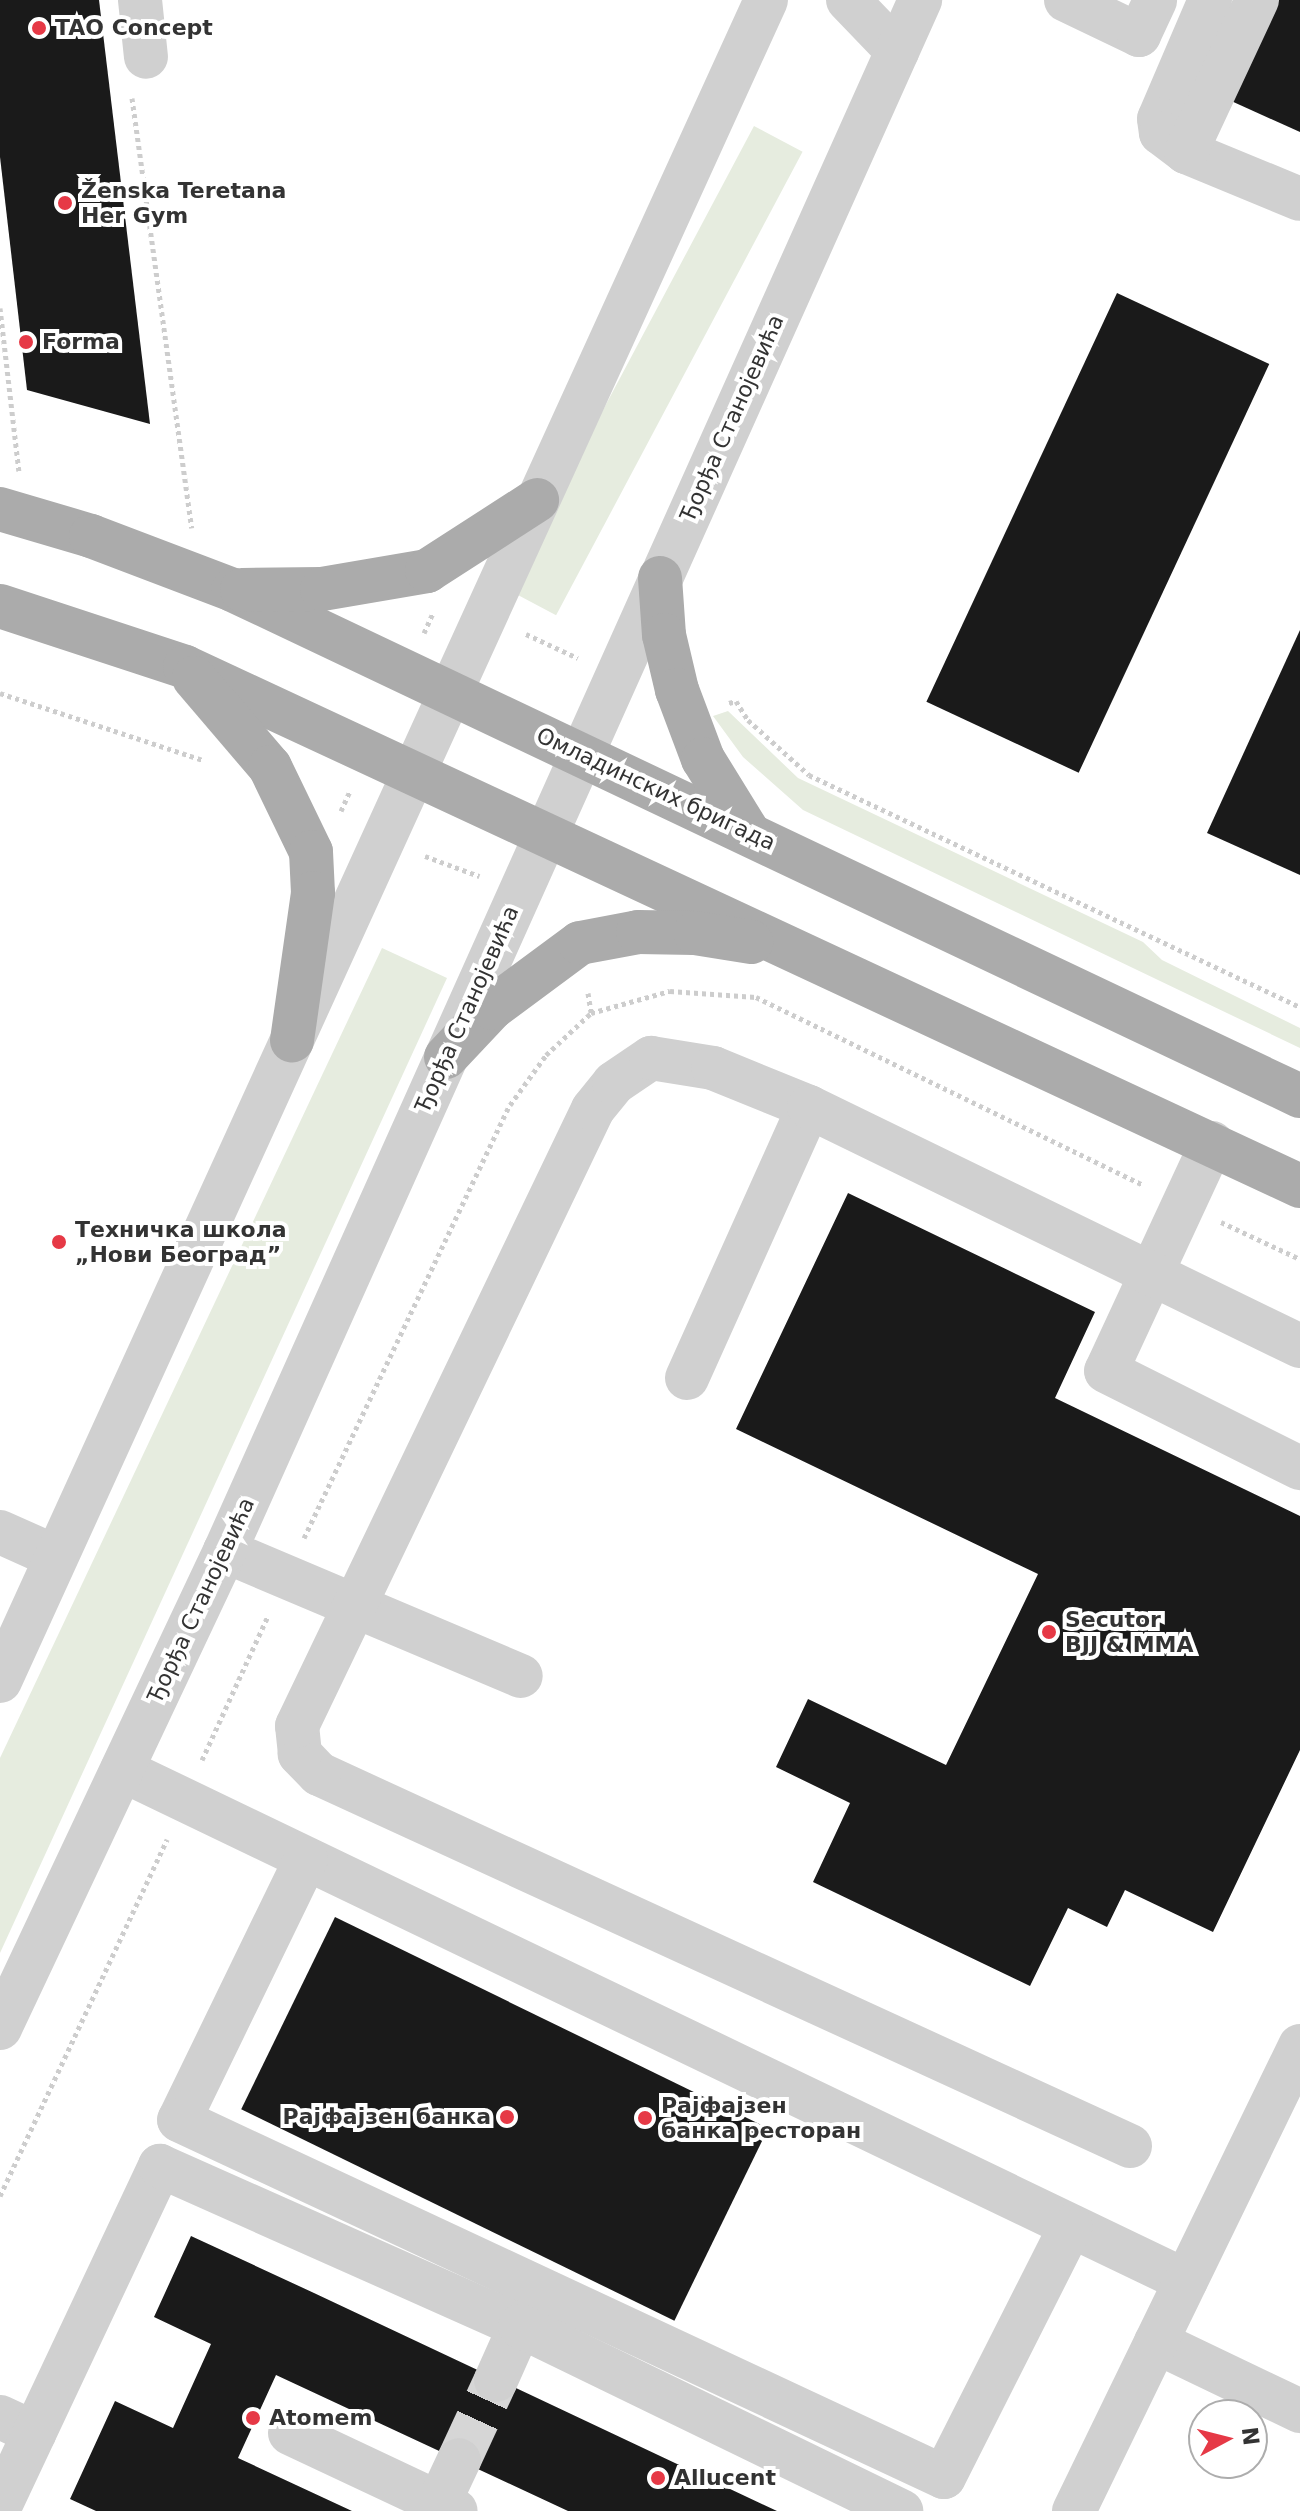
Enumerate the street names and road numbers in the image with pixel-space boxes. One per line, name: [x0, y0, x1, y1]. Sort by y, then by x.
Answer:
street label: Ђорђа Станојевића: [675, 311, 789, 525]
street label: Омладинских бригада: [532, 722, 780, 856]
street label: Ђорђа Станојевића: [410, 902, 524, 1116]
street label: Ђорђа Станојевића: [142, 1493, 260, 1707]

